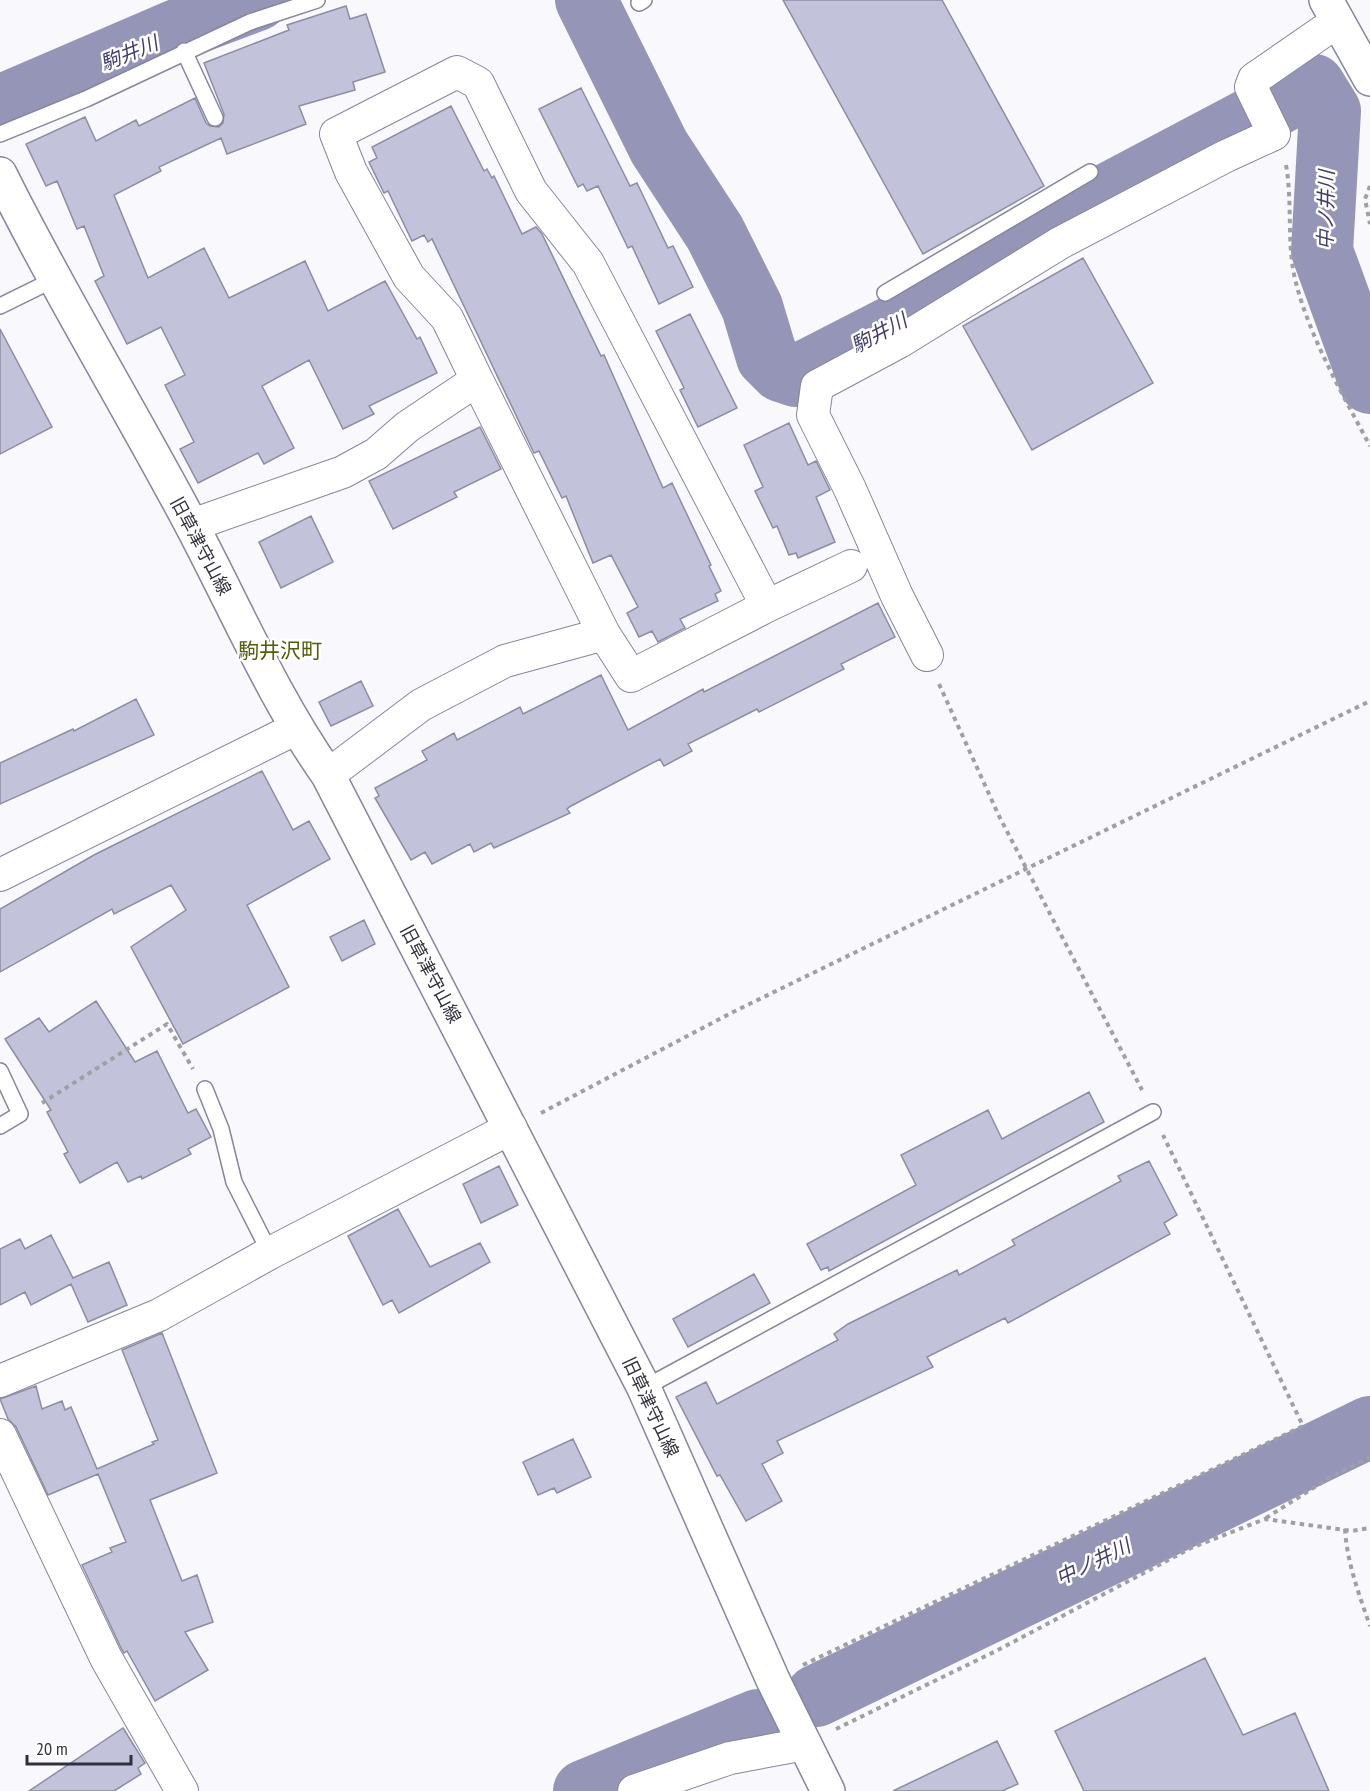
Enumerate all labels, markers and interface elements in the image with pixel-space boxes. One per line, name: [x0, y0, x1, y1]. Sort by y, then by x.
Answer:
water label: 駒井川: [96, 29, 164, 76]
water label: 中ノ井川: [1312, 168, 1340, 250]
water label: 駒井川: [846, 306, 913, 359]
street label: 旧草津守山線: [165, 493, 237, 599]
district label: 駒井沢町: [238, 637, 322, 664]
street label: 旧草津守山線: [395, 921, 467, 1027]
street label: 旧草津守山線: [618, 1353, 684, 1461]
water label: 中ノ井川: [1051, 1532, 1136, 1591]
scale bar: [27, 1728, 130, 1766]
text: 20 m: [36, 1737, 68, 1760]

